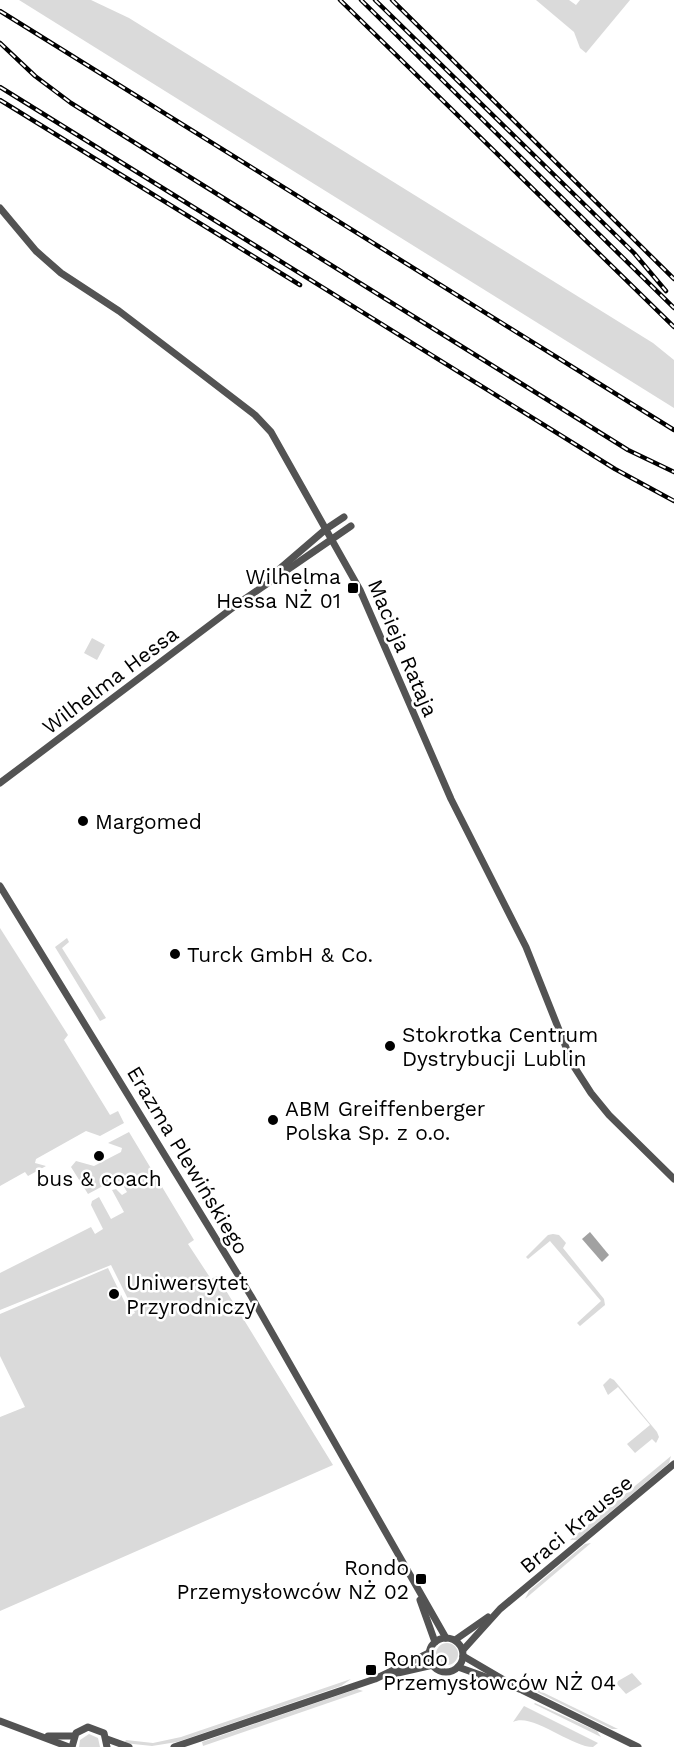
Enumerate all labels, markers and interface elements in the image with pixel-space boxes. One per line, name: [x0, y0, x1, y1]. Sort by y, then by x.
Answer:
place label: Wilhelma Hessa NŻ 01: [216, 564, 341, 613]
street label: Macieja Rataja: [363, 576, 443, 721]
marker: Wilhelma Hessa NŻ 01: [346, 581, 360, 595]
street label: Wilhelma Hessa: [37, 621, 183, 739]
place label: Margomed: [95, 809, 202, 834]
marker: Margomed: [76, 814, 90, 828]
place label: Turck GmbH & Co.: [187, 942, 373, 967]
marker: Turck GmbH & Co.: [168, 947, 182, 961]
place label: Stokrotka Centrum Dystrybucji Lublin: [402, 1022, 598, 1071]
marker: Stokrotka Centrum Dystrybucji Lublin: [383, 1039, 397, 1053]
street label: Erazma Plewińskiego: [122, 1061, 254, 1259]
place label: ABM Greiffenberger Polska Sp. z o.o.: [285, 1096, 486, 1145]
marker: ABM Greiffenberger Polska Sp. z o.o.: [266, 1113, 280, 1127]
marker: bus & coach: [92, 1149, 106, 1163]
place label: bus & coach: [36, 1166, 162, 1191]
place label: Uniwersytet Przyrodniczy: [126, 1270, 256, 1319]
marker: Uniwersytet Przyrodniczy: [107, 1287, 121, 1301]
street label: Braci Krausse: [515, 1470, 637, 1578]
place label: Rondo Przemysłowców NŻ 02: [176, 1555, 409, 1604]
marker: Rondo Przemysłowców NŻ 02: [414, 1572, 428, 1586]
place label: Rondo Przemysłowców NŻ 04: [383, 1646, 616, 1695]
marker: Rondo Przemysłowców NŻ 04: [364, 1663, 378, 1677]

